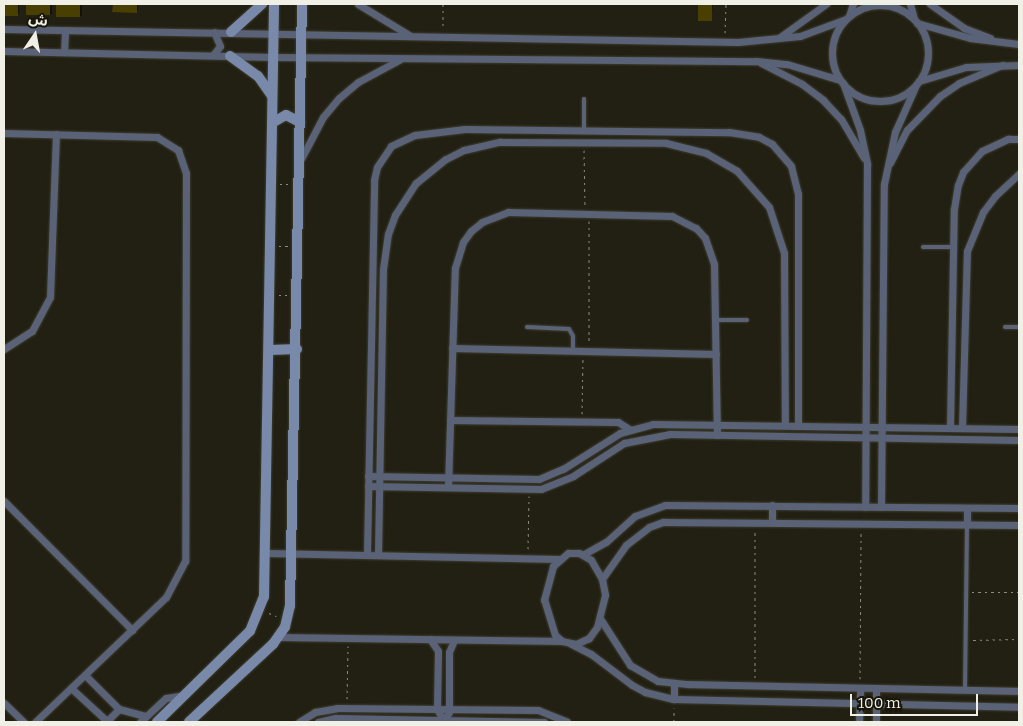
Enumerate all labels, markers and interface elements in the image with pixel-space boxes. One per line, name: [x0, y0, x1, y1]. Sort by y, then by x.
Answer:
north arrow: [10, 10, 60, 60]
text: ش: [27, 10, 49, 30]
scale bar: [853, 684, 980, 716]
text: 100 m: [858, 694, 901, 712]

